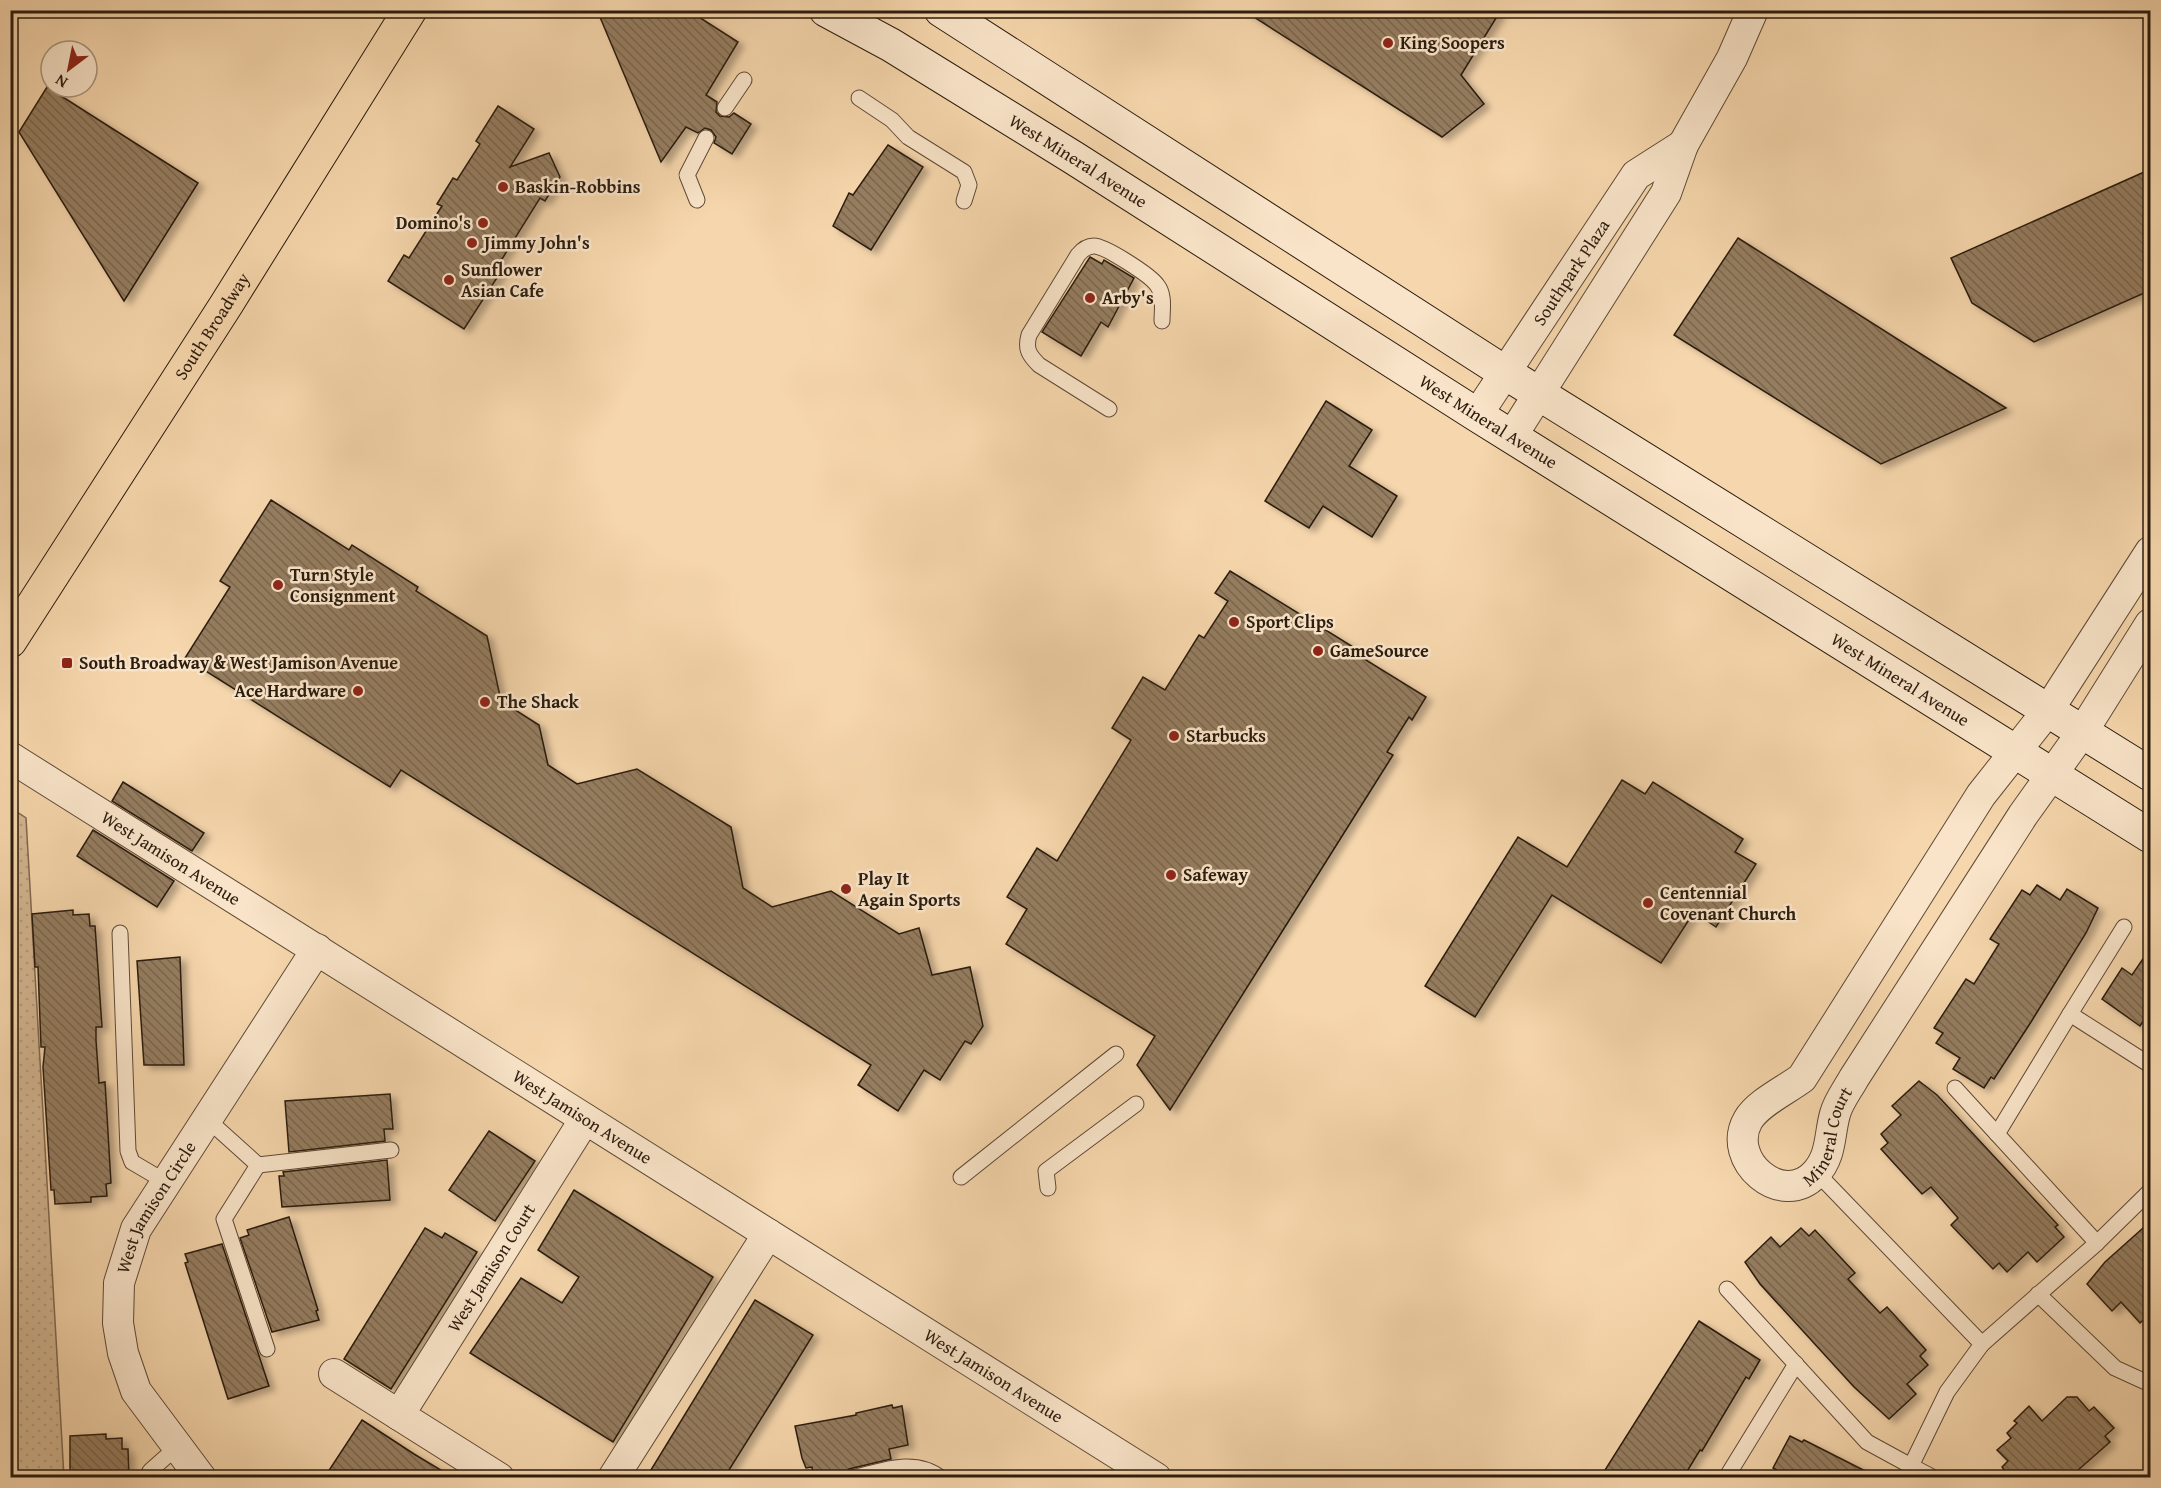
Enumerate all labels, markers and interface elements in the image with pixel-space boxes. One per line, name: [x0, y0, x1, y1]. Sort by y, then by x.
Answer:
place label: King Soopers: [1400, 29, 1505, 56]
marker: King Soopers: [1381, 36, 1395, 50]
north arrow: [39, 39, 99, 99]
text: N: [50, 69, 72, 95]
street label: West Mineral Avenue: [1004, 107, 1153, 214]
place label: Baskin-Robbins: [515, 173, 641, 200]
marker: Baskin-Robbins: [496, 180, 510, 194]
place label: Domino's: [396, 209, 471, 236]
street label: Southpark Plaza: [1526, 213, 1616, 331]
marker: Domino's: [476, 216, 490, 230]
place label: Jimmy John's: [481, 229, 590, 256]
marker: Jimmy John's: [465, 236, 479, 250]
place label: Sunflower Asian Cafe: [461, 256, 544, 304]
street label: South Broadway: [167, 267, 256, 385]
marker: Sunflower Asian Cafe: [442, 273, 456, 287]
place label: Arby's: [1102, 284, 1154, 311]
marker: Arby's: [1083, 291, 1097, 305]
street label: West Mineral Avenue: [1414, 367, 1563, 475]
place label: Turn Style Consignment: [290, 561, 396, 609]
marker: Turn Style Consignment: [271, 578, 285, 592]
place label: Sport Clips: [1246, 608, 1334, 635]
marker: Sport Clips: [1227, 615, 1241, 629]
street label: West Mineral Avenue: [1826, 626, 1975, 733]
place label: GameSource: [1330, 637, 1429, 664]
marker: GameSource: [1311, 644, 1325, 658]
place label: South Broadway & West Jamison Avenue: [79, 649, 398, 676]
marker: South Broadway & West Jamison Avenue: [60, 656, 74, 670]
place label: Ace Hardware: [234, 677, 346, 704]
marker: Ace Hardware: [351, 684, 365, 698]
place label: The Shack: [497, 688, 579, 715]
marker: The Shack: [478, 695, 492, 709]
place label: Starbucks: [1186, 722, 1266, 749]
marker: Starbucks: [1167, 729, 1181, 743]
street label: West Jamison Avenue: [96, 804, 246, 912]
place label: Safeway: [1183, 861, 1249, 888]
place label: Play It Again Sports: [858, 865, 961, 913]
marker: Safeway: [1164, 868, 1178, 882]
place label: Centennial Covenant Church: [1660, 879, 1796, 927]
marker: Play It Again Sports: [839, 882, 853, 896]
marker: Centennial Covenant Church: [1641, 896, 1655, 910]
street label: West Jamison Avenue: [507, 1062, 657, 1171]
street label: Mineral Court: [1796, 1081, 1859, 1193]
street label: West Jamison Circle: [109, 1135, 202, 1277]
street label: West Jamison Court: [440, 1197, 542, 1337]
street label: West Jamison Avenue: [919, 1321, 1069, 1429]

